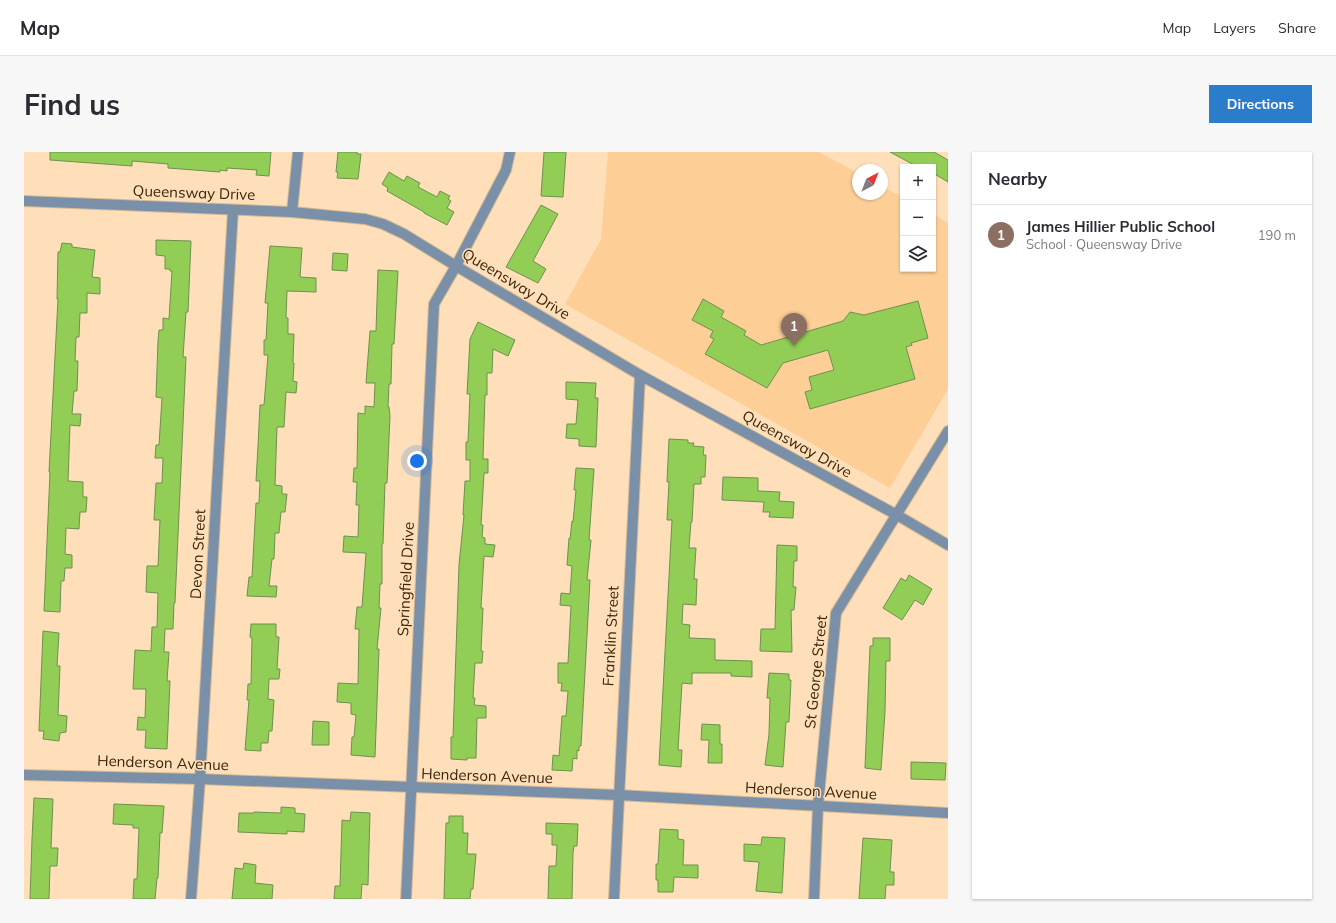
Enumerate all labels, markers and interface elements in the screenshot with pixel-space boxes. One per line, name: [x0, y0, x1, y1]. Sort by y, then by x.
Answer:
text: Map: [20, 16, 60, 40]
text: Map: [1162, 19, 1191, 37]
text: Layers: [1213, 19, 1256, 37]
text: Share: [1278, 19, 1316, 37]
button: Directions: [1209, 85, 1312, 123]
text: Find us: [24, 87, 120, 122]
north arrow: [852, 164, 888, 200]
map controls: [900, 164, 936, 272]
button: +: [900, 164, 936, 200]
text: Nearby: [988, 168, 1047, 189]
street label: Queensway Drive: [132, 181, 256, 204]
button: −: [900, 200, 936, 236]
text: James Hillier Public School: [1026, 217, 1215, 236]
text: 1: [997, 227, 1005, 243]
text: 190 m: [1258, 227, 1296, 243]
button: layers: [900, 236, 936, 272]
text: School · Queensway Drive: [1026, 236, 1182, 252]
street label: Queensway Drive: [459, 244, 574, 323]
pin: 1: [781, 313, 807, 346]
street label: Queensway Drive: [739, 406, 855, 482]
your location: [407, 451, 427, 471]
street label: Devon Street: [186, 509, 209, 599]
street label: Springfield Drive: [393, 521, 418, 637]
street label: Franklin Street: [598, 585, 623, 687]
street label: St George Street: [800, 614, 831, 730]
street label: Henderson Avenue: [97, 751, 229, 774]
street label: Henderson Avenue: [421, 764, 553, 787]
street label: Henderson Avenue: [745, 778, 877, 803]

